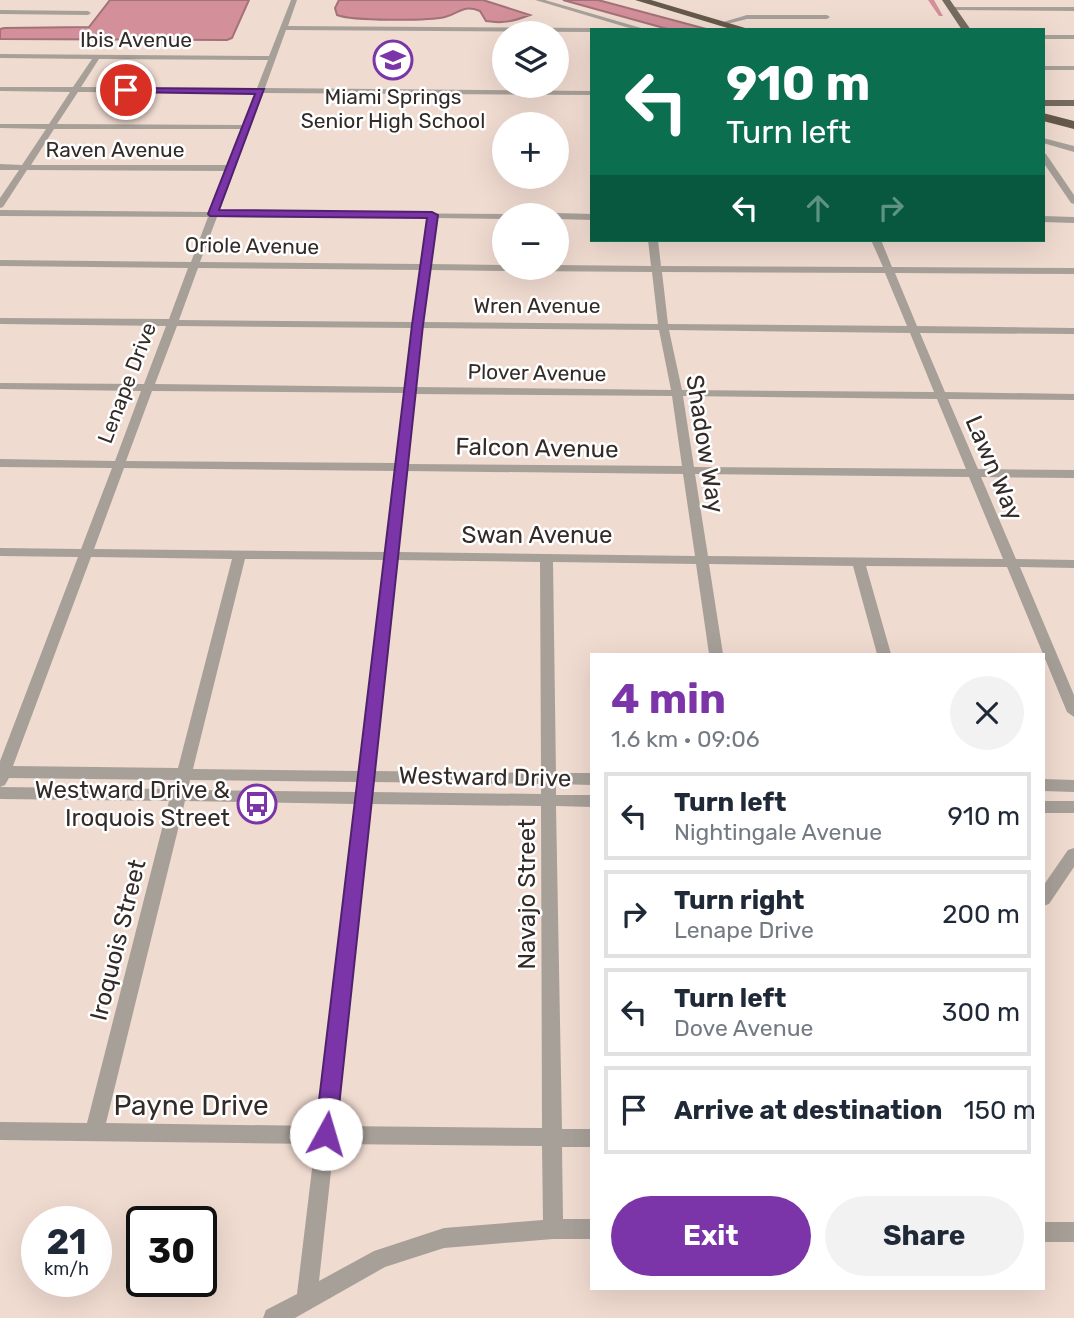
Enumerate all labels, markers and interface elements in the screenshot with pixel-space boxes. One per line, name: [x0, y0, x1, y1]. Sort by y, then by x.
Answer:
map controls: [492, 21, 569, 280]
button: layers: [492, 21, 569, 98]
street label: Ibis Avenue: [80, 27, 192, 52]
school or university icon: Miami Springs Senior High School: [372, 39, 414, 81]
text: 910 m: [726, 54, 870, 112]
icon: left: [611, 56, 702, 147]
pin: [96, 60, 156, 120]
icon: arrive: [107, 71, 145, 109]
place label: Miami Springs Senior High School: [301, 84, 485, 133]
button: +: [492, 112, 569, 189]
text: Turn left: [726, 113, 851, 151]
street label: Raven Avenue: [45, 137, 185, 162]
icon: left: [726, 189, 764, 227]
icon: ahead: [799, 189, 837, 227]
icon: right: [872, 189, 910, 227]
button: −: [492, 203, 569, 280]
street label: Oriole Avenue: [185, 232, 319, 259]
street label: Wren Avenue: [474, 293, 600, 318]
street label: Lenape Drive: [92, 319, 161, 447]
street label: Plover Avenue: [467, 359, 607, 386]
street label: Shadow Way: [680, 373, 730, 515]
street label: Lawn Way: [959, 411, 1029, 525]
street label: Falcon Avenue: [455, 433, 619, 463]
street label: Swan Avenue: [462, 521, 612, 549]
text: 4 min: [611, 674, 726, 724]
button: close: [950, 676, 1024, 750]
text: 1.6 km · 09:06: [611, 725, 760, 753]
street label: Westward Drive: [398, 761, 572, 793]
place label: Westward Drive & Iroquois Street: [35, 776, 230, 832]
bus stop icon: Westward Drive & Iroquois Street: [236, 783, 278, 825]
text: Turn left: [674, 787, 786, 818]
icon: left: [615, 797, 653, 835]
text: 910 m: [947, 801, 1020, 832]
street label: Navajo Street: [513, 818, 541, 970]
text: Nightingale Avenue: [674, 818, 882, 846]
street label: Iroquois Street: [84, 857, 152, 1023]
text: Turn right: [674, 885, 804, 916]
icon: right: [615, 895, 653, 933]
text: 200 m: [942, 899, 1020, 930]
text: Lenape Drive: [674, 916, 814, 944]
text: Turn left: [674, 983, 786, 1014]
icon: left: [615, 993, 653, 1031]
text: 300 m: [942, 997, 1020, 1028]
text: Dove Avenue: [674, 1014, 813, 1042]
street label: Payne Drive: [113, 1089, 269, 1122]
icon: arrive: [615, 1091, 653, 1129]
text: Arrive at destination: [674, 1095, 942, 1126]
text: 150 m: [963, 1095, 1036, 1126]
position arrow: [289, 1097, 363, 1171]
button: Exit: [611, 1196, 811, 1276]
button: Share: [825, 1196, 1024, 1276]
speed limit sign: 30: [126, 1206, 217, 1297]
text: 21: [46, 1221, 87, 1263]
text: km/h: [44, 1258, 89, 1280]

